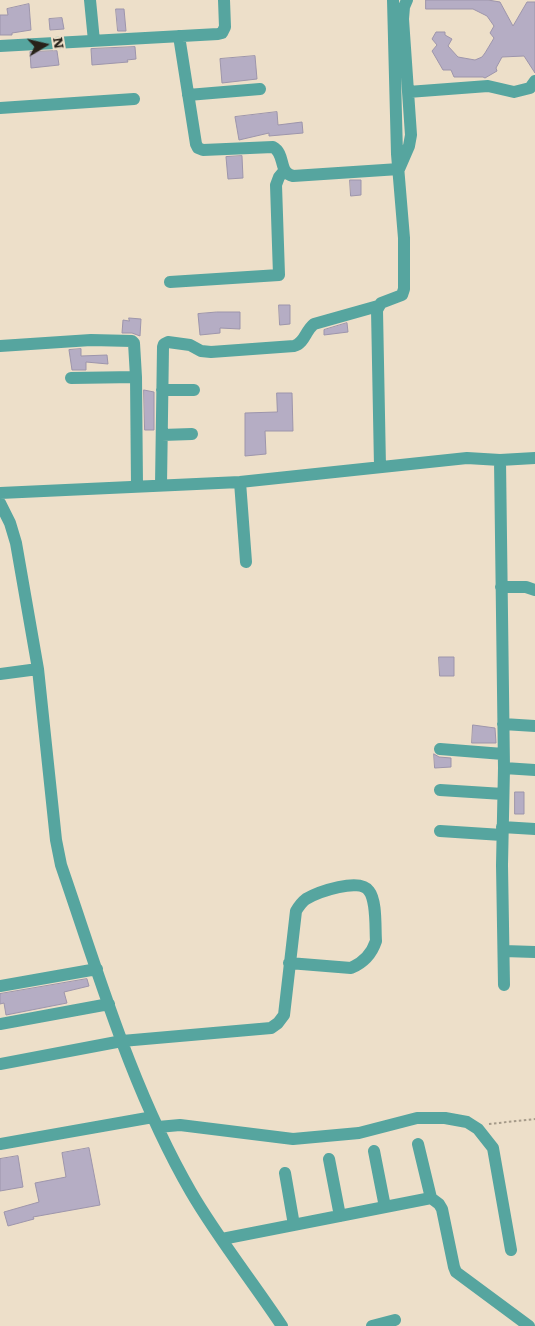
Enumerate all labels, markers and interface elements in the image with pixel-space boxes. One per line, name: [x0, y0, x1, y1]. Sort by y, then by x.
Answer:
north arrow: [20, 20, 70, 70]
text: N: [49, 35, 71, 50]

